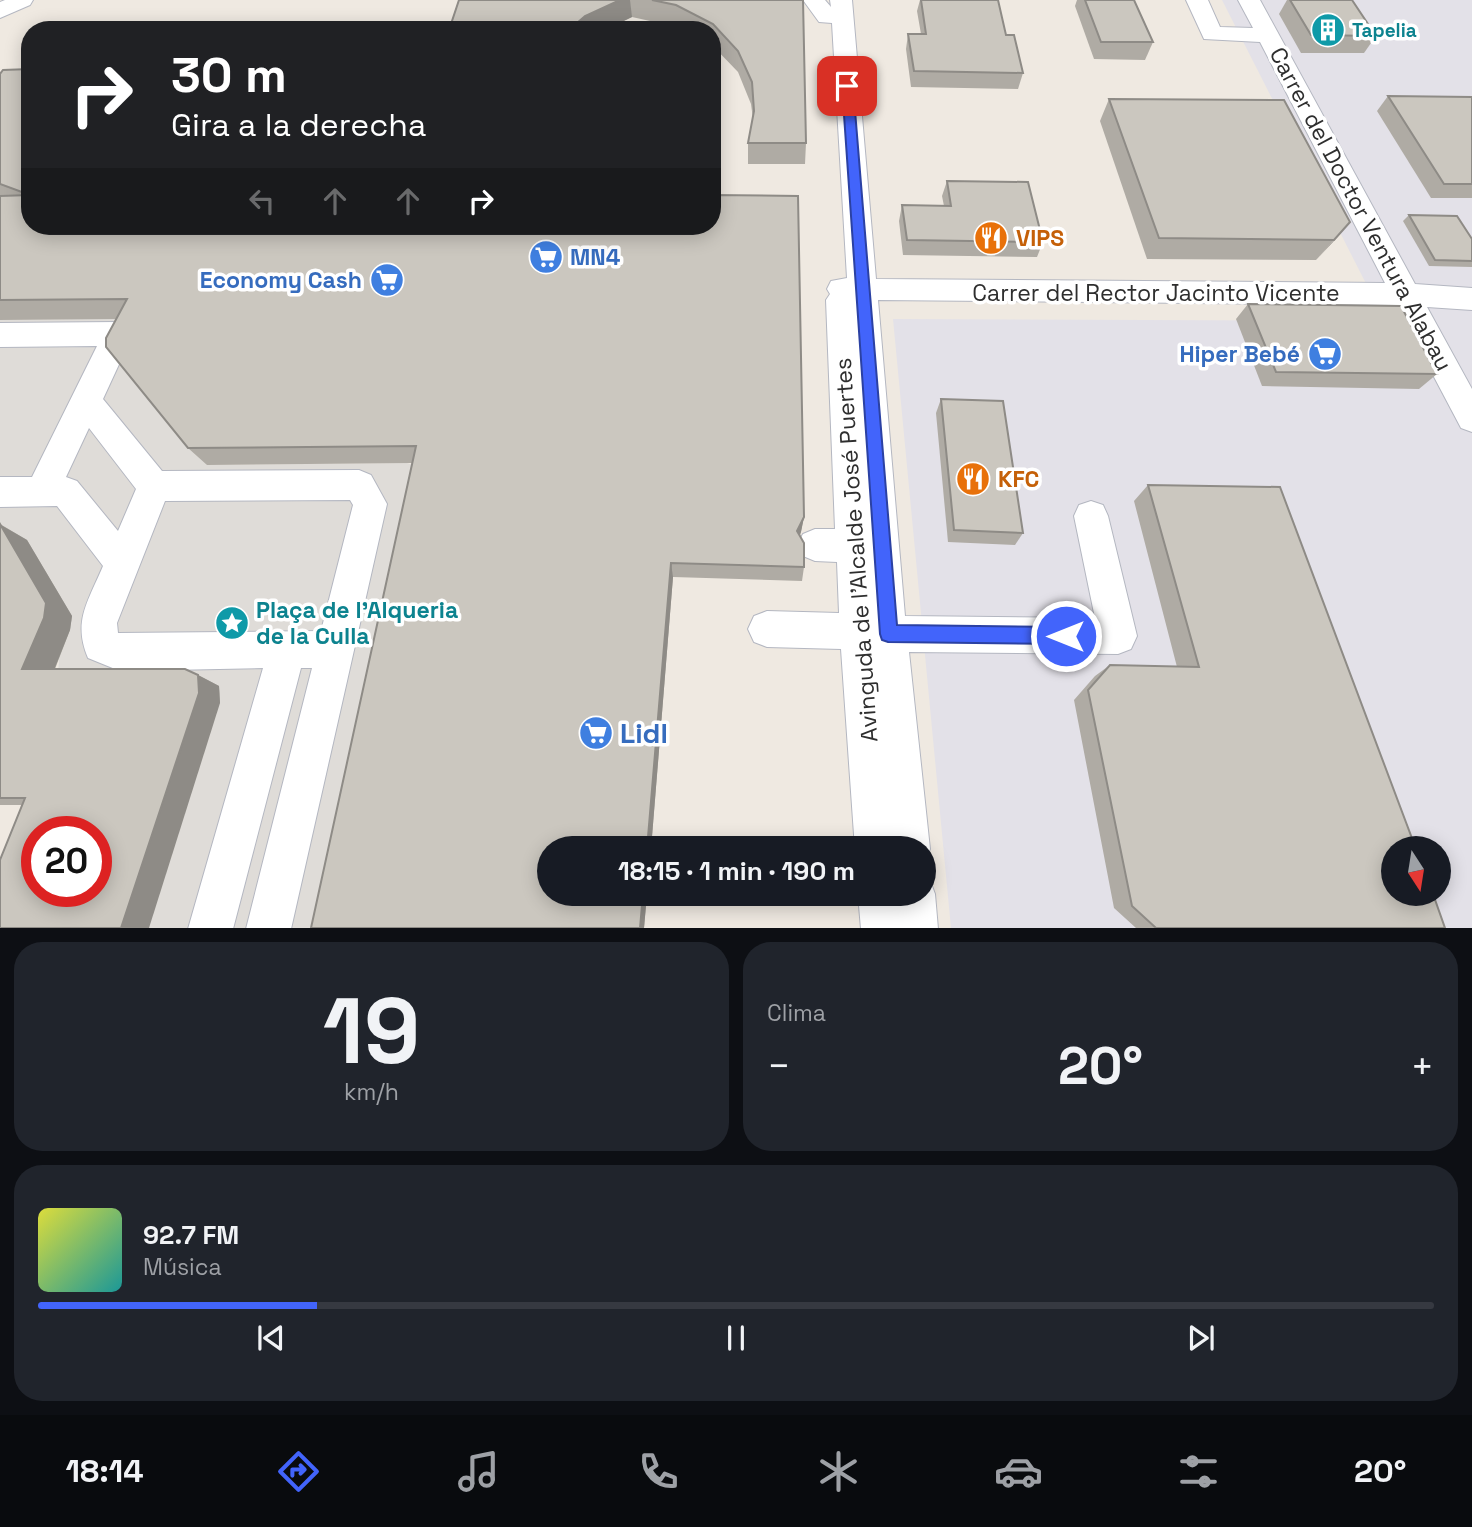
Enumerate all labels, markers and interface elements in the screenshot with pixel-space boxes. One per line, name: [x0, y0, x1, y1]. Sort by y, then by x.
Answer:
building icon: Tapelia: [1309, 11, 1347, 49]
place label: Tapelia: [1352, 18, 1417, 43]
street label: Carrer del Doctor Ventura Alabau: [1263, 42, 1459, 376]
text: 30 m: [171, 44, 287, 106]
icon: right: [56, 49, 147, 140]
pin: [817, 56, 877, 116]
icon: arrive: [828, 67, 866, 105]
text: Gira a la derecha: [171, 105, 426, 145]
icon: left: [243, 182, 281, 220]
icon: ahead: [316, 182, 354, 220]
icon: ahead: [389, 182, 427, 220]
icon: right: [462, 182, 500, 220]
restaurant icon: VIPS: [972, 219, 1010, 257]
place label: VIPS: [1016, 223, 1064, 253]
supermarket icon: MN4: [527, 238, 565, 276]
place label: MN4: [570, 242, 621, 272]
supermarket icon: Economy Cash: [368, 261, 406, 299]
place label: Economy Cash: [200, 265, 362, 295]
street label: Carrer del Rector Jacinto Vicente: [972, 278, 1340, 308]
supermarket icon: Hiper Bebé: [1306, 335, 1344, 373]
place label: Hiper Bebé: [1179, 339, 1300, 369]
street label: Avinguda de l'Alcalde José Puertes: [828, 357, 884, 743]
restaurant icon: KFC: [954, 460, 992, 498]
place label: KFC: [998, 464, 1039, 494]
place label: Plaça de l'Alqueria de la Culla: [256, 595, 458, 651]
position arrow: [1029, 599, 1103, 673]
place icon: Plaça de l'Alqueria de la Culla: [213, 604, 251, 642]
supermarket icon: Lidl: [577, 714, 615, 752]
place label: Lidl: [620, 715, 668, 751]
speed limit sign: 20: [21, 816, 112, 907]
north arrow: [1381, 836, 1451, 906]
map controls: [1381, 836, 1451, 906]
text: 18:15 · 1 min · 190 m: [618, 854, 855, 888]
text: 19: [323, 973, 420, 1090]
text: Clima: [767, 998, 826, 1028]
text: 20°: [1058, 1033, 1143, 1099]
text: −: [767, 1042, 791, 1090]
text: +: [1410, 1042, 1434, 1090]
text: km/h: [344, 1077, 399, 1107]
text: 92.7 FM: [143, 1218, 239, 1252]
text: Música: [143, 1252, 222, 1282]
icon: previous: [252, 1319, 290, 1357]
icon: pause: [717, 1319, 755, 1357]
icon: next: [1182, 1319, 1220, 1357]
icon: directions: [274, 1447, 323, 1496]
icon: music: [454, 1447, 503, 1496]
icon: phone: [634, 1447, 683, 1496]
icon: climate: [814, 1447, 863, 1496]
icon: car: [994, 1447, 1043, 1496]
icon: filters: [1174, 1447, 1223, 1496]
text: 18:14: [65, 1451, 144, 1491]
text: 20°: [1354, 1451, 1406, 1491]

